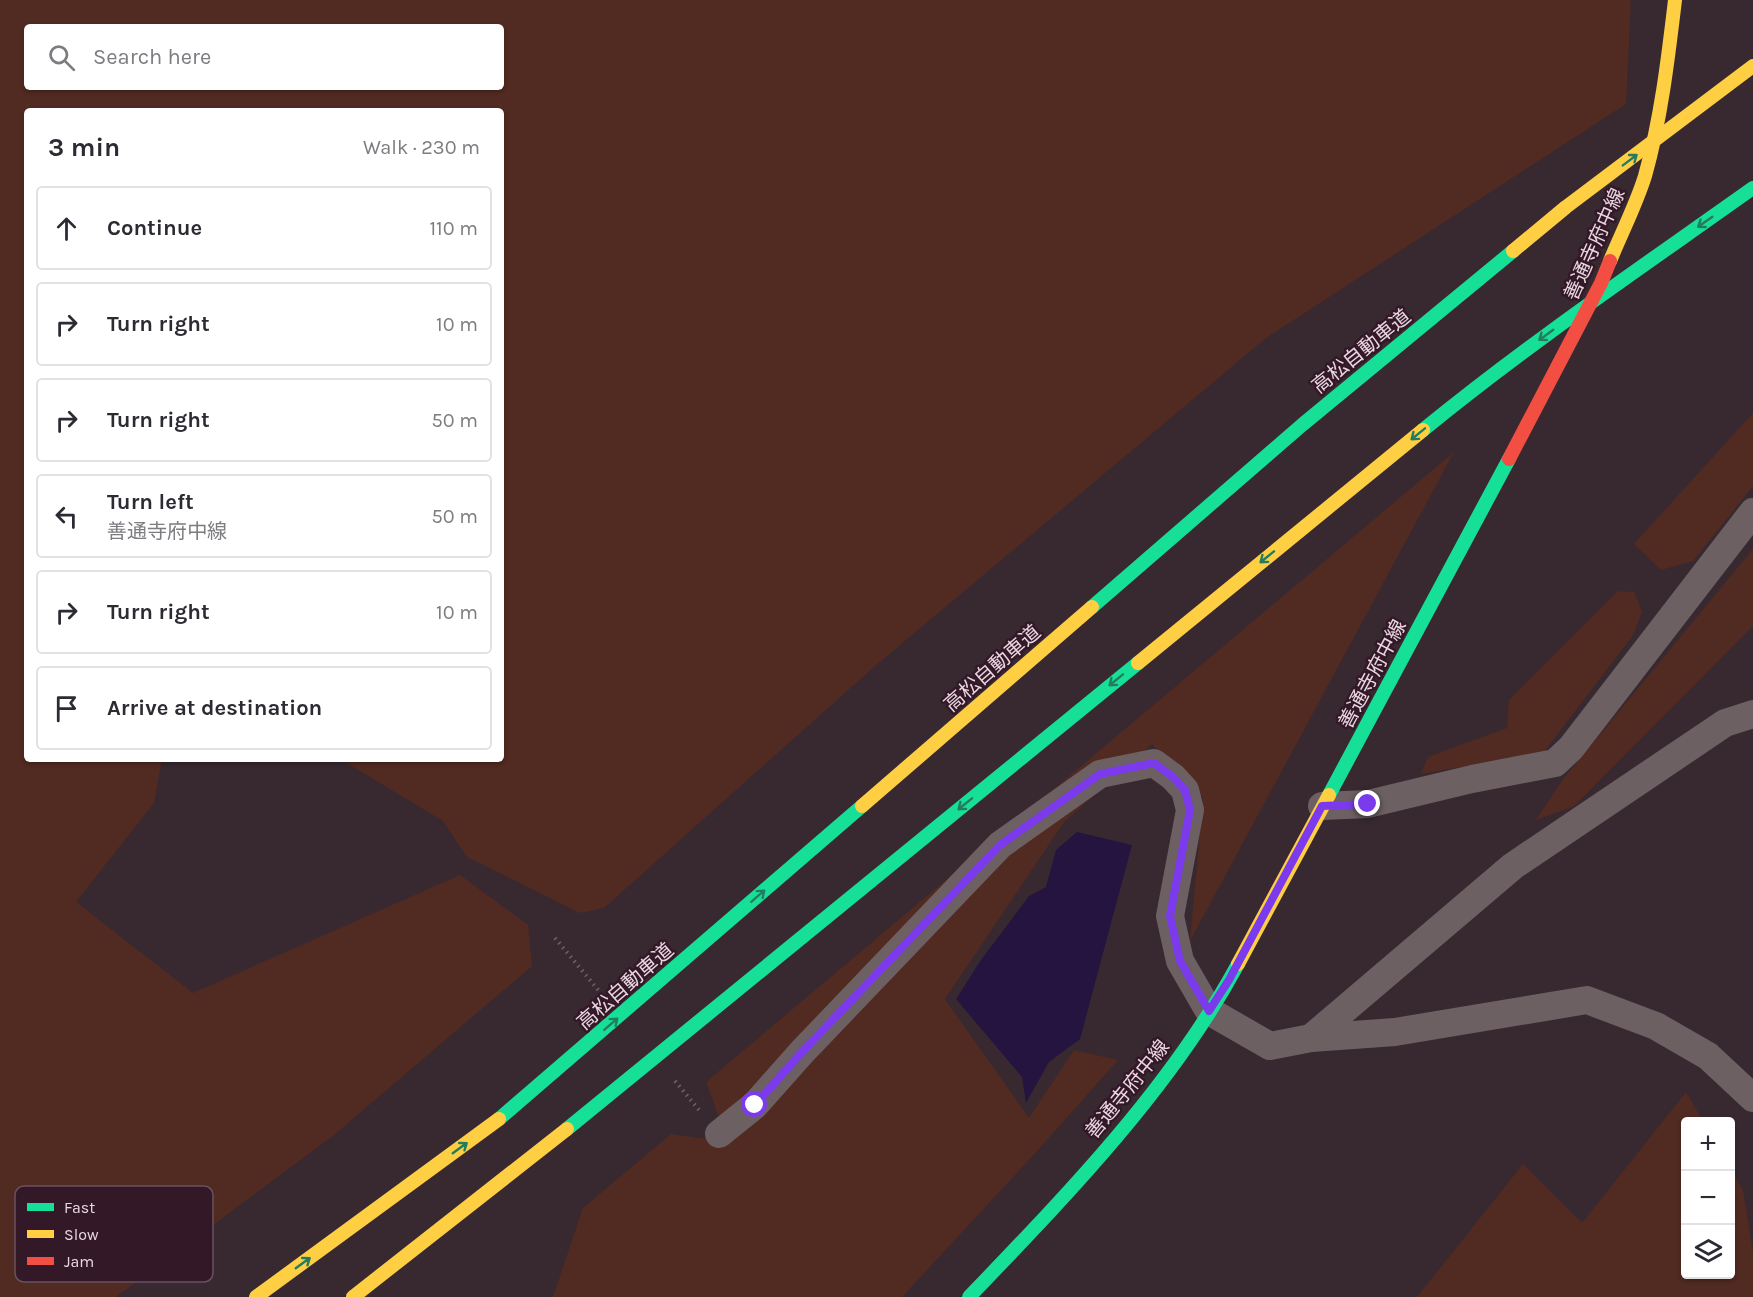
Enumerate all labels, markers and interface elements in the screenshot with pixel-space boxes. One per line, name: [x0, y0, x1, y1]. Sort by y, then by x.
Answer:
search box: [24, 24, 504, 90]
icon: search: [45, 41, 78, 74]
text: Search here: [93, 44, 211, 70]
text: 3 min: [48, 132, 120, 163]
text: Walk · 230 m: [363, 136, 480, 159]
one-way arrow: [1622, 153, 1638, 166]
street label: 善通寺府中線: [1560, 185, 1629, 304]
icon: ahead: [50, 212, 83, 245]
text: Continue: [107, 215, 202, 241]
one-way arrow: [1697, 216, 1714, 228]
text: 110 m: [429, 217, 478, 240]
street label: 高松自動車道: [1307, 305, 1415, 398]
icon: right: [50, 308, 83, 341]
text: Turn right: [107, 311, 210, 337]
text: 10 m: [436, 313, 478, 336]
one-way arrow: [1539, 329, 1555, 341]
icon: right: [50, 404, 83, 437]
text: Turn right: [107, 407, 210, 433]
text: 50 m: [431, 409, 478, 432]
one-way arrow: [1410, 427, 1426, 440]
text: Turn left: [107, 489, 194, 515]
icon: left: [50, 500, 83, 533]
text: 50 m: [431, 505, 478, 528]
text: 善通寺府中線: [107, 520, 227, 543]
one-way arrow: [1260, 550, 1275, 564]
icon: right: [50, 596, 83, 629]
text: Turn right: [107, 599, 210, 625]
text: 10 m: [436, 601, 478, 624]
street label: 善通寺府中線: [1334, 616, 1411, 733]
street label: 高松自動車道: [940, 620, 1045, 716]
one-way arrow: [1108, 674, 1124, 687]
icon: arrive: [50, 692, 83, 725]
text: Arrive at destination: [107, 695, 322, 721]
route end: [1354, 790, 1380, 816]
one-way arrow: [957, 797, 973, 810]
one-way arrow: [750, 889, 765, 903]
street label: 高松自動車道: [573, 938, 678, 1034]
one-way arrow: [603, 1017, 618, 1031]
street label: 善通寺府中線: [1081, 1035, 1174, 1143]
route start: [741, 1091, 767, 1117]
map controls: [1681, 1117, 1735, 1279]
button: +: [1681, 1117, 1735, 1171]
one-way arrow: [452, 1142, 468, 1154]
button: −: [1681, 1171, 1735, 1225]
legend: [15, 1186, 213, 1282]
text: Fast: [64, 1198, 95, 1217]
text: Slow: [64, 1225, 99, 1244]
button: layers: [1681, 1225, 1735, 1279]
text: Jam: [64, 1252, 94, 1271]
one-way arrow: [295, 1257, 311, 1270]

